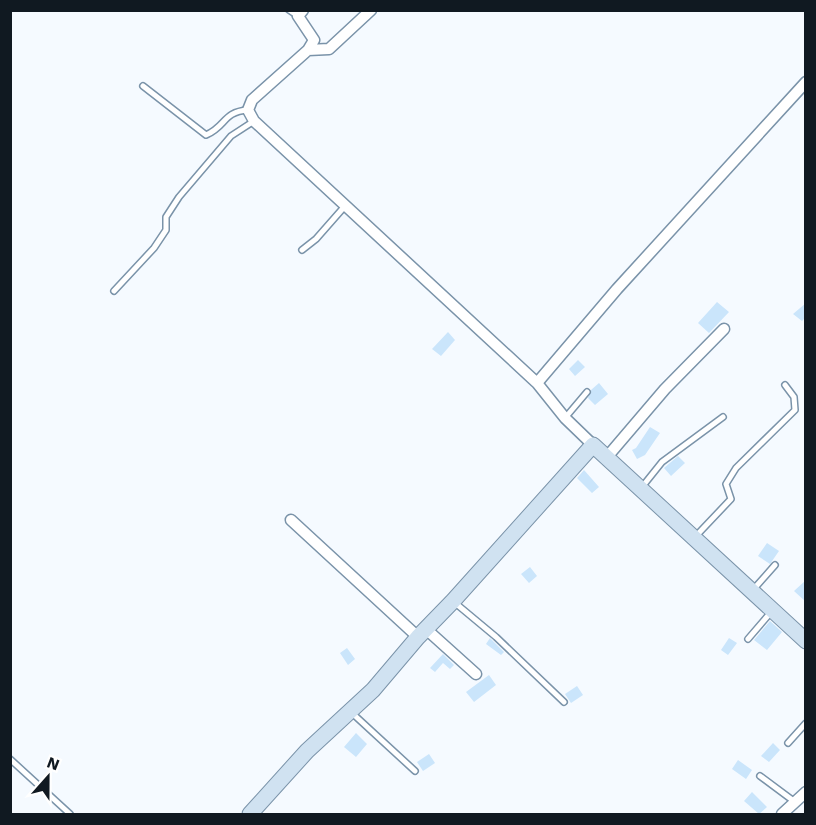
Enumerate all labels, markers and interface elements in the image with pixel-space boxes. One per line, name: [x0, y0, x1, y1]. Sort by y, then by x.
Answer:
north arrow: [18, 747, 78, 807]
text: N: [44, 752, 62, 774]

